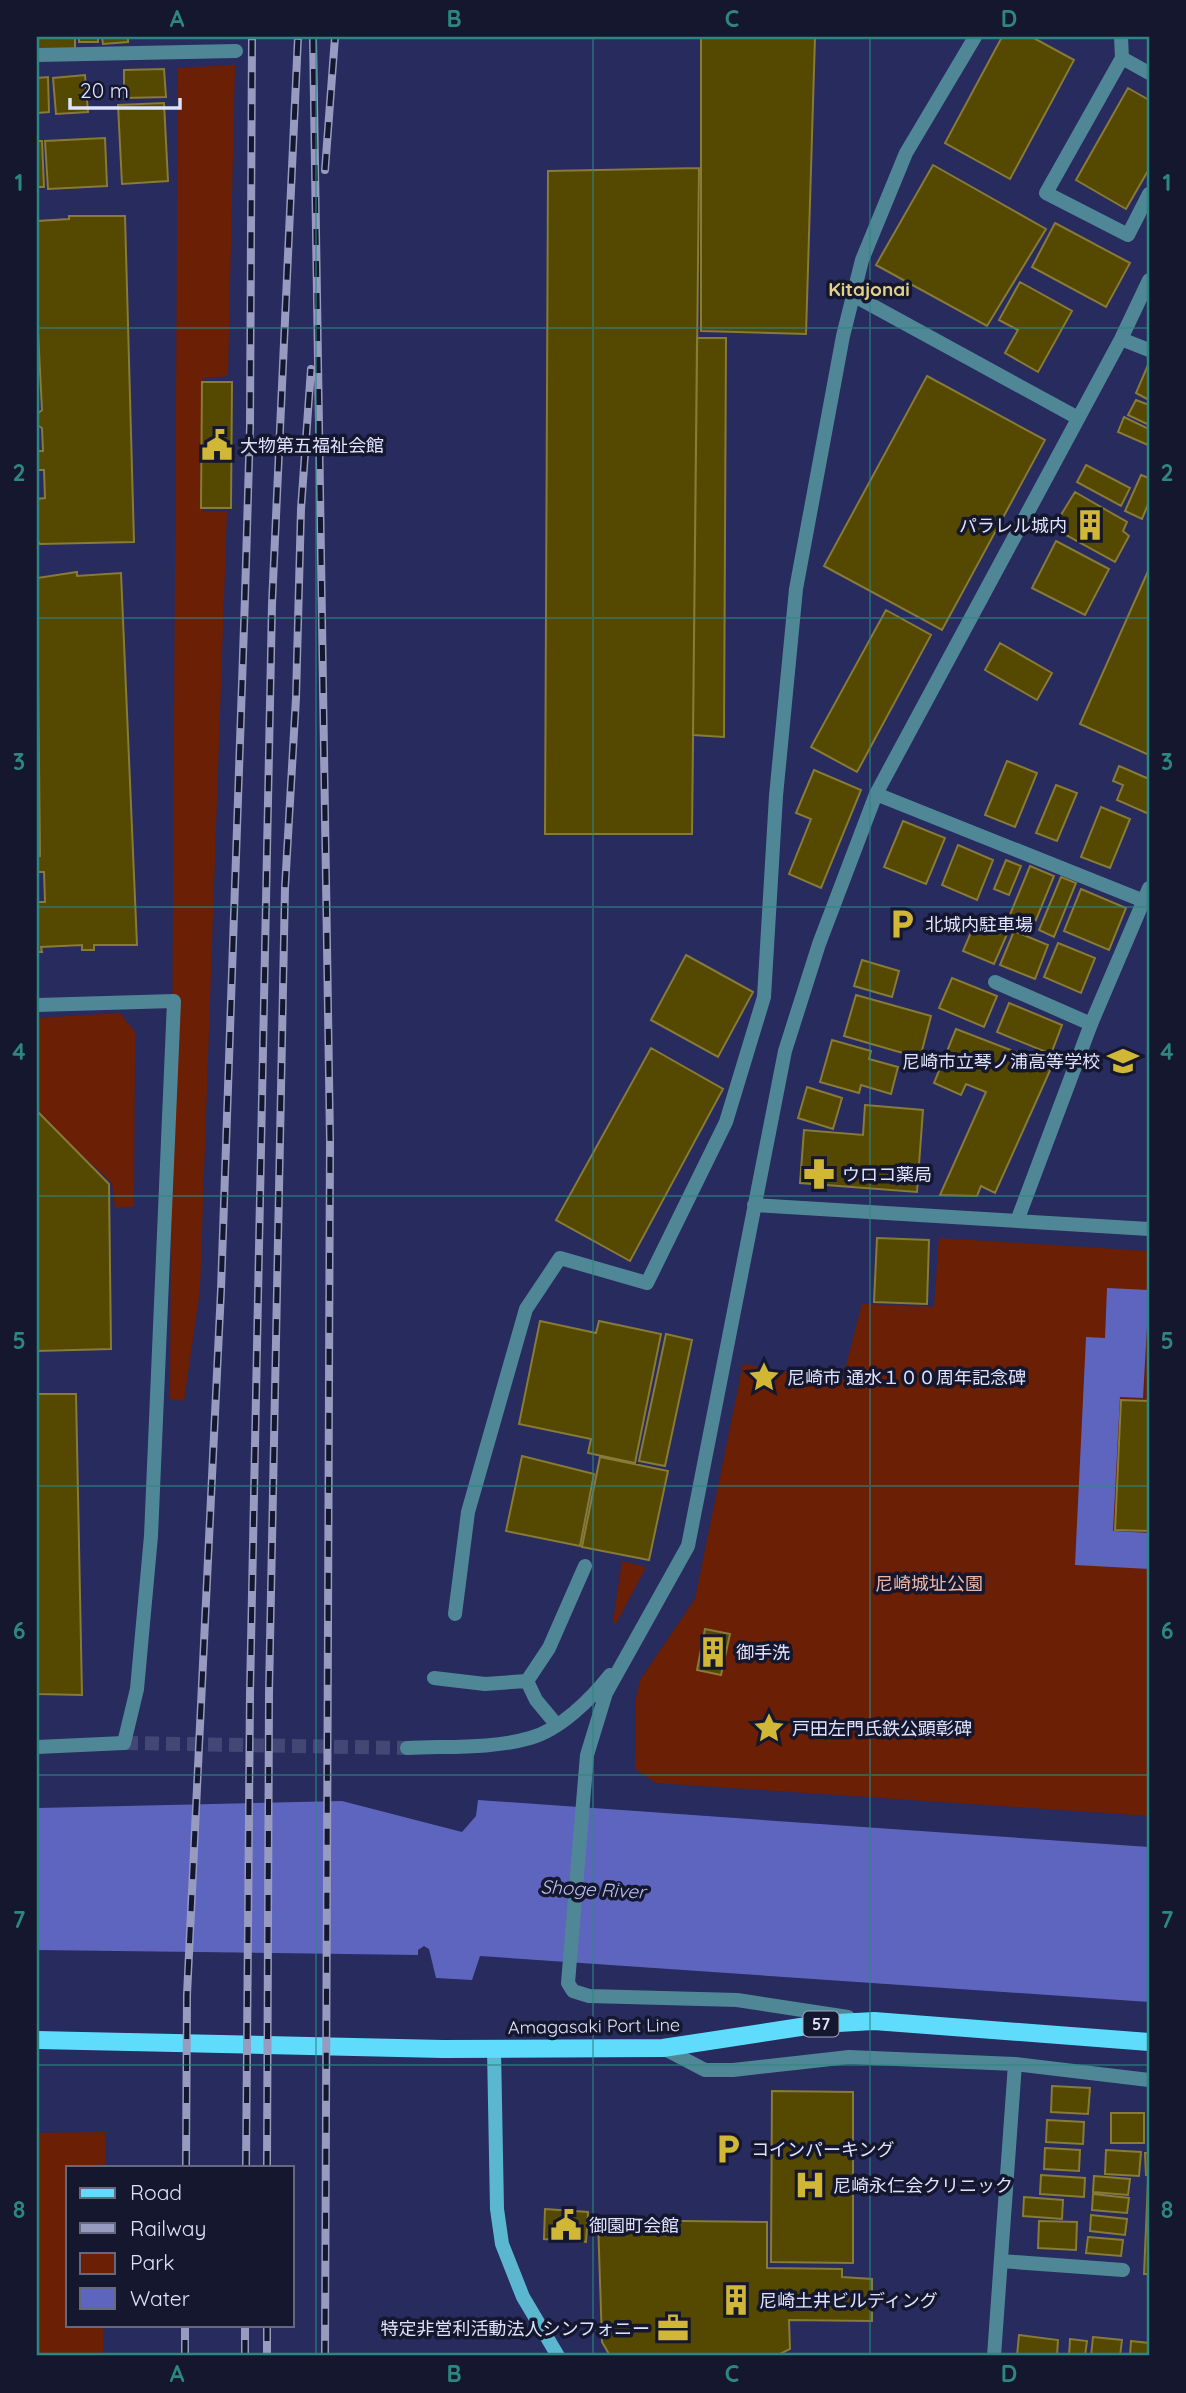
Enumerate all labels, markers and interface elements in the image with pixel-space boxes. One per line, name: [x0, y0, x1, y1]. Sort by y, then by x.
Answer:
text: A: [170, 4, 185, 33]
text: B: [446, 4, 462, 33]
text: C: [725, 4, 739, 33]
text: D: [1001, 4, 1017, 33]
scale bar: [70, 66, 180, 110]
text: 20 m: [80, 77, 129, 103]
text: 1: [15, 168, 23, 197]
text: 1: [1163, 168, 1171, 197]
district label: Kitajonai: [828, 277, 910, 301]
public building icon: 大物第五福祉会館: [200, 428, 234, 462]
place label: 大物第五福祉会館: [240, 434, 384, 457]
text: 2: [12, 458, 26, 487]
text: 2: [1160, 458, 1174, 487]
building icon: パラレル城内: [1073, 508, 1107, 542]
place label: パラレル城内: [959, 514, 1067, 537]
text: 3: [13, 747, 25, 776]
text: 3: [1161, 747, 1173, 776]
parking icon: 北城内駐車場: [885, 907, 919, 941]
place label: 北城内駐車場: [925, 913, 1033, 936]
text: 4: [12, 1037, 26, 1066]
text: 4: [1160, 1037, 1174, 1066]
school or university icon: 尼崎市立琴ノ浦高等学校: [1106, 1044, 1140, 1078]
place label: 尼崎市立琴ノ浦高等学校: [902, 1050, 1100, 1073]
pharmacy icon: ウロコ薬局: [802, 1157, 836, 1191]
place label: ウロコ薬局: [842, 1163, 932, 1186]
text: 5: [12, 1326, 26, 1355]
text: 5: [1160, 1326, 1174, 1355]
place icon: 尼崎市 通水１００周年記念碑: [747, 1360, 781, 1394]
place label: 尼崎市 通水１００周年記念碑: [787, 1366, 1026, 1389]
park label: 尼崎城址公園: [875, 1572, 983, 1595]
text: 6: [13, 1616, 25, 1645]
text: 6: [1161, 1616, 1173, 1645]
building icon: 御手洗: [696, 1635, 730, 1669]
place label: 御手洗: [736, 1641, 790, 1664]
place icon: 戸田左門氏鉄公顕彰碑: [752, 1711, 786, 1745]
place label: 戸田左門氏鉄公顕彰碑: [792, 1717, 972, 1740]
water label: Shoge River: [540, 1874, 649, 1904]
text: 7: [13, 1905, 26, 1934]
text: 7: [1161, 1905, 1174, 1934]
road number: 57: [804, 2012, 838, 2036]
street label: Amagasaki Port Line: [508, 2013, 680, 2039]
parking icon: コインパーキング: [711, 2132, 745, 2166]
place label: コインパーキング: [751, 2138, 894, 2161]
legend: [66, 2166, 294, 2326]
hospital icon: 尼崎永仁会クリニック: [793, 2168, 827, 2202]
place label: 尼崎永仁会クリニック: [833, 2174, 1013, 2197]
text: Road: [130, 2179, 182, 2205]
text: 8: [13, 2195, 25, 2224]
text: 8: [1161, 2195, 1173, 2224]
public building icon: 御園町会館: [549, 2208, 583, 2242]
place label: 御園町会館: [589, 2214, 679, 2237]
text: Railway: [130, 2215, 206, 2241]
text: Park: [130, 2249, 174, 2275]
building icon: 尼崎土井ビルディング: [719, 2283, 753, 2317]
text: Water: [130, 2285, 190, 2311]
place label: 尼崎土井ビルディング: [759, 2289, 938, 2312]
office icon: 特定非営利活動法人シンフォニー: [656, 2311, 690, 2345]
place label: 特定非営利活動法人シンフォニー: [381, 2317, 650, 2340]
text: A: [170, 2359, 185, 2388]
text: B: [446, 2359, 462, 2388]
text: C: [725, 2359, 739, 2388]
text: D: [1001, 2359, 1017, 2388]

